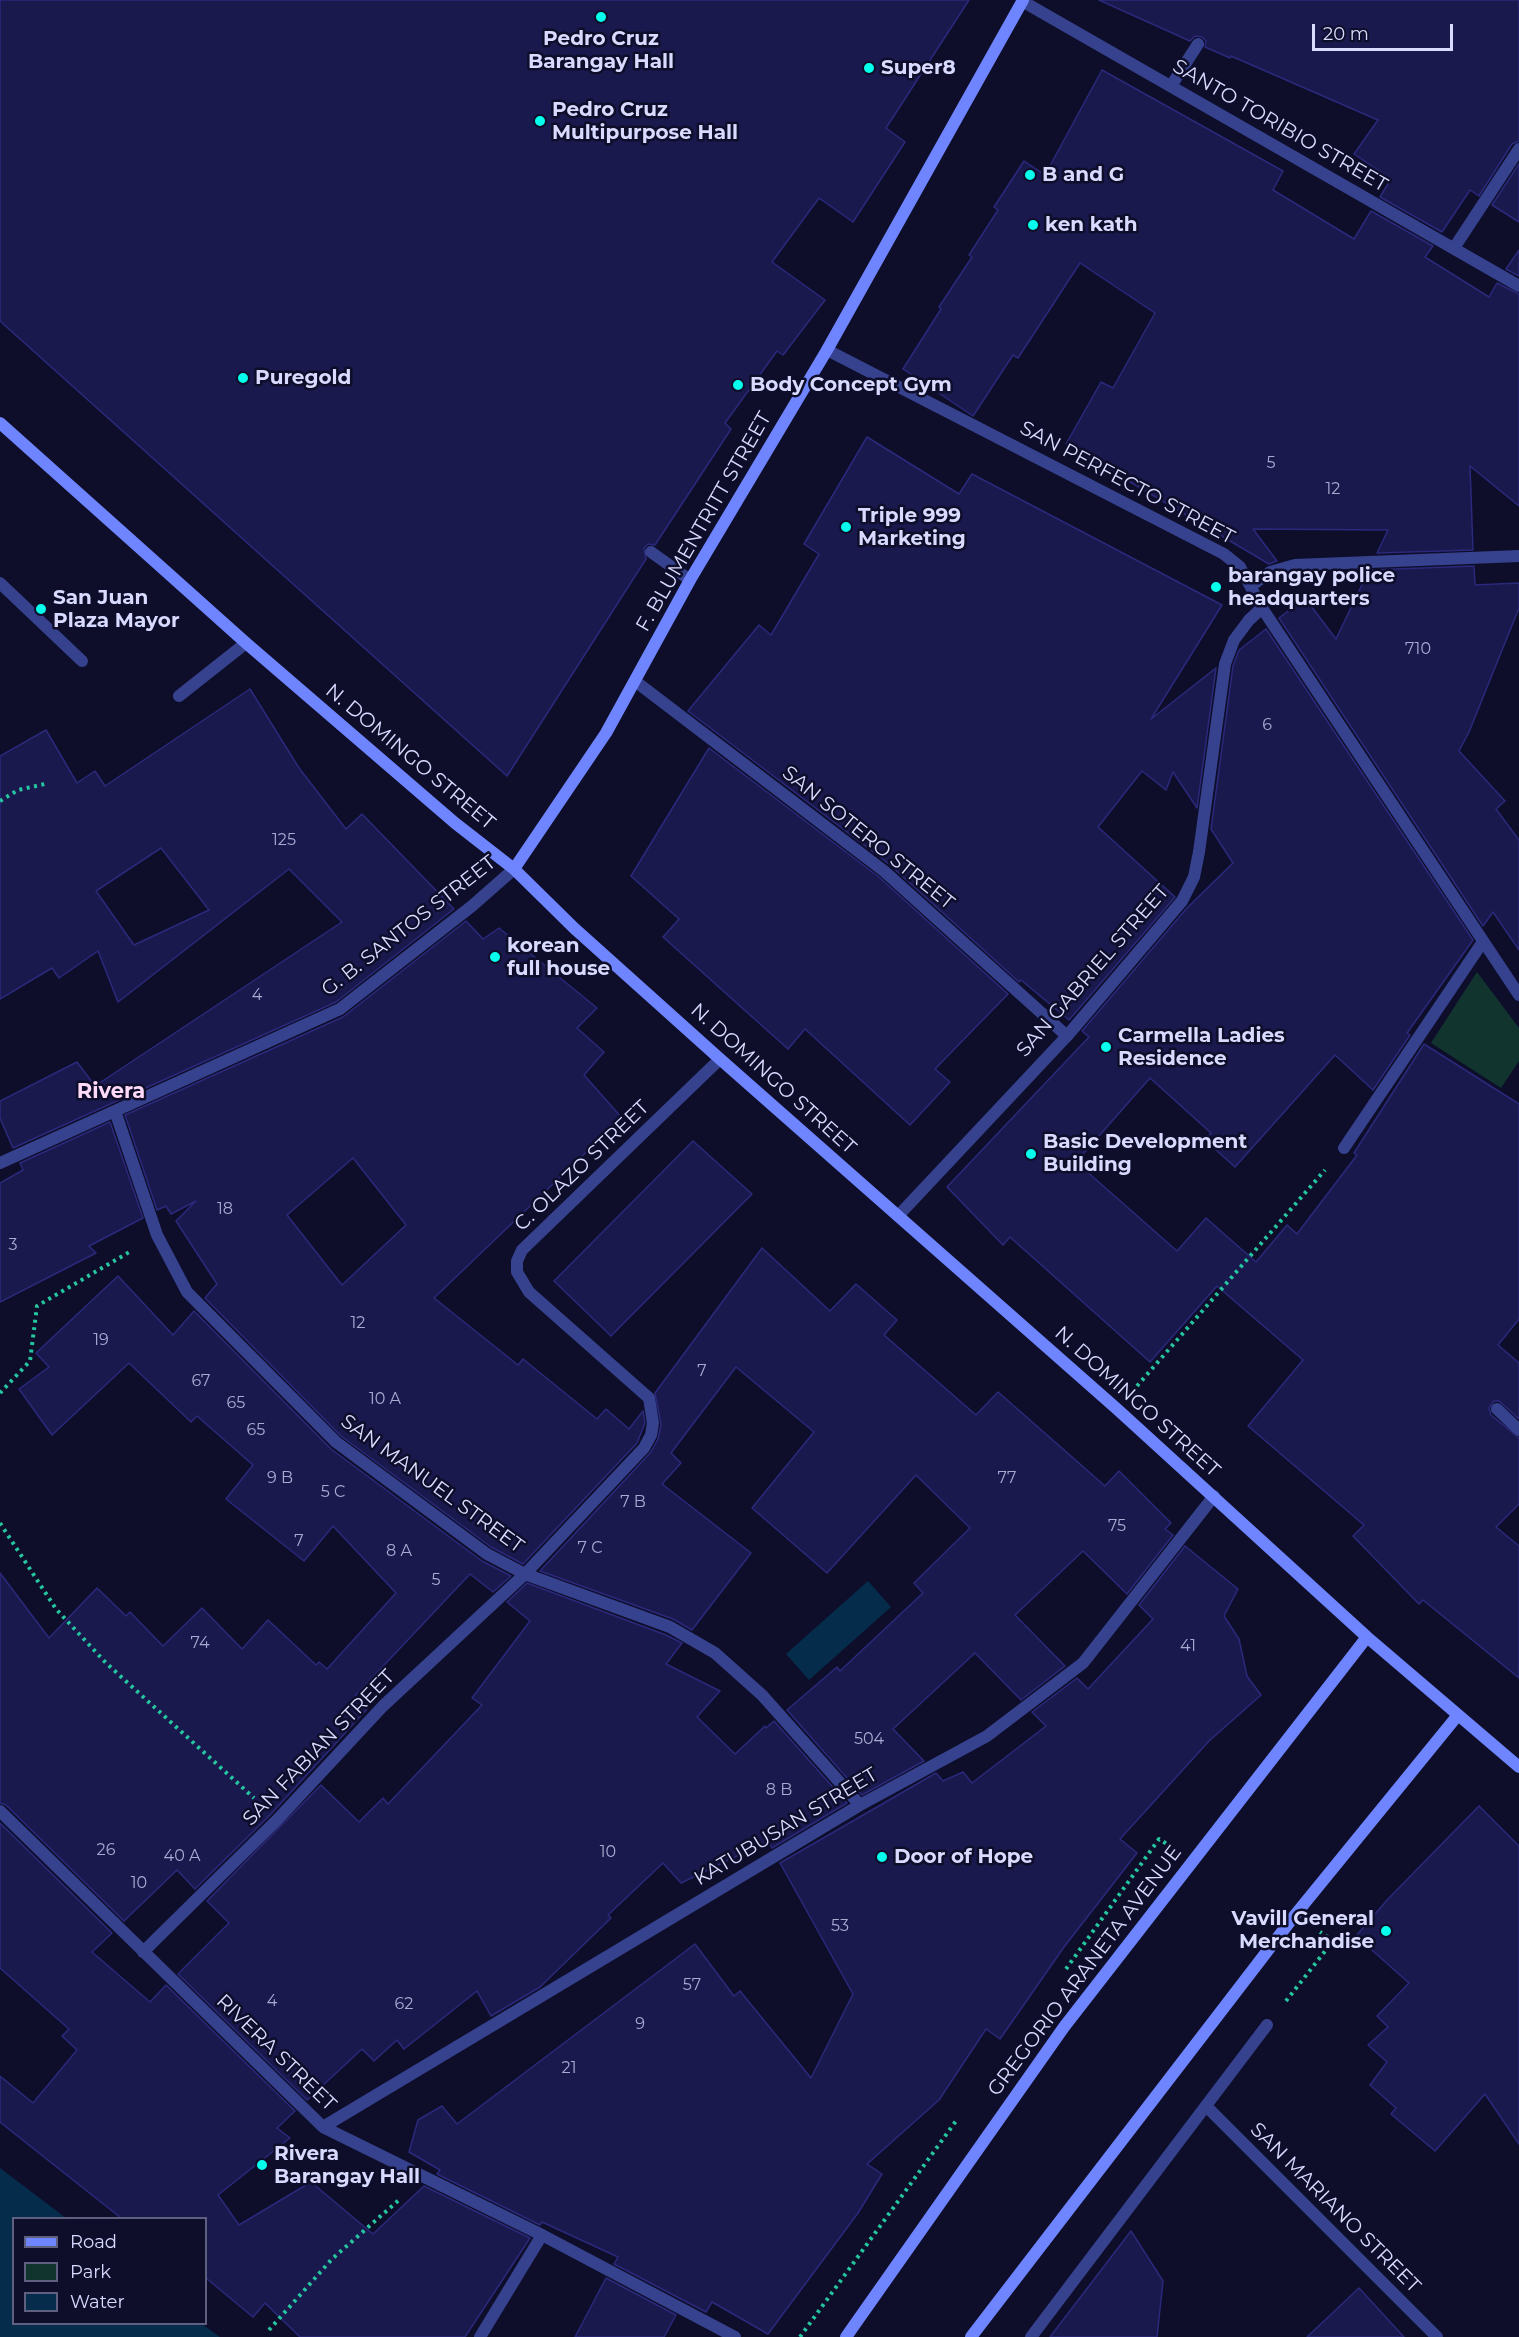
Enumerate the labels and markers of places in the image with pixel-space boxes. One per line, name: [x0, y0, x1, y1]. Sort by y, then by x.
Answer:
marker: Pedro Cruz Barangay Hall: [594, 10, 608, 24]
place label: Pedro Cruz Barangay Hall: [528, 27, 674, 74]
place label: Super8: [881, 56, 956, 80]
marker: Super8: [862, 61, 876, 75]
place label: Pedro Cruz Multipurpose Hall: [552, 98, 738, 145]
marker: Pedro Cruz Multipurpose Hall: [533, 114, 547, 128]
place label: B and G: [1042, 163, 1124, 187]
marker: B and G: [1023, 168, 1037, 182]
place label: ken kath: [1045, 213, 1137, 237]
marker: ken kath: [1026, 218, 1040, 232]
place label: Puregold: [255, 366, 351, 390]
marker: Puregold: [236, 371, 250, 385]
place label: Body Concept Gym: [750, 373, 952, 397]
marker: Body Concept Gym: [731, 378, 745, 392]
place label: Triple 999 Marketing: [858, 504, 966, 551]
marker: Triple 999 Marketing: [839, 520, 853, 534]
place label: barangay police headquarters: [1228, 564, 1395, 611]
marker: barangay police headquarters: [1209, 580, 1223, 594]
place label: San Juan Plaza Mayor: [53, 586, 179, 633]
marker: San Juan Plaza Mayor: [34, 602, 48, 616]
place label: korean full house: [507, 934, 610, 981]
marker: korean full house: [488, 950, 502, 964]
place label: Carmella Ladies Residence: [1118, 1024, 1285, 1071]
marker: Carmella Ladies Residence: [1099, 1040, 1113, 1054]
place label: Basic Development Building: [1043, 1130, 1247, 1177]
marker: Basic Development Building: [1024, 1147, 1038, 1161]
place label: Door of Hope: [894, 1845, 1033, 1869]
marker: Door of Hope: [875, 1850, 889, 1864]
place label: Vavill General Merchandise: [1232, 1907, 1374, 1954]
marker: Vavill General Merchandise: [1379, 1924, 1393, 1938]
place label: Rivera Barangay Hall: [274, 2142, 420, 2189]
marker: Rivera Barangay Hall: [255, 2158, 269, 2172]

